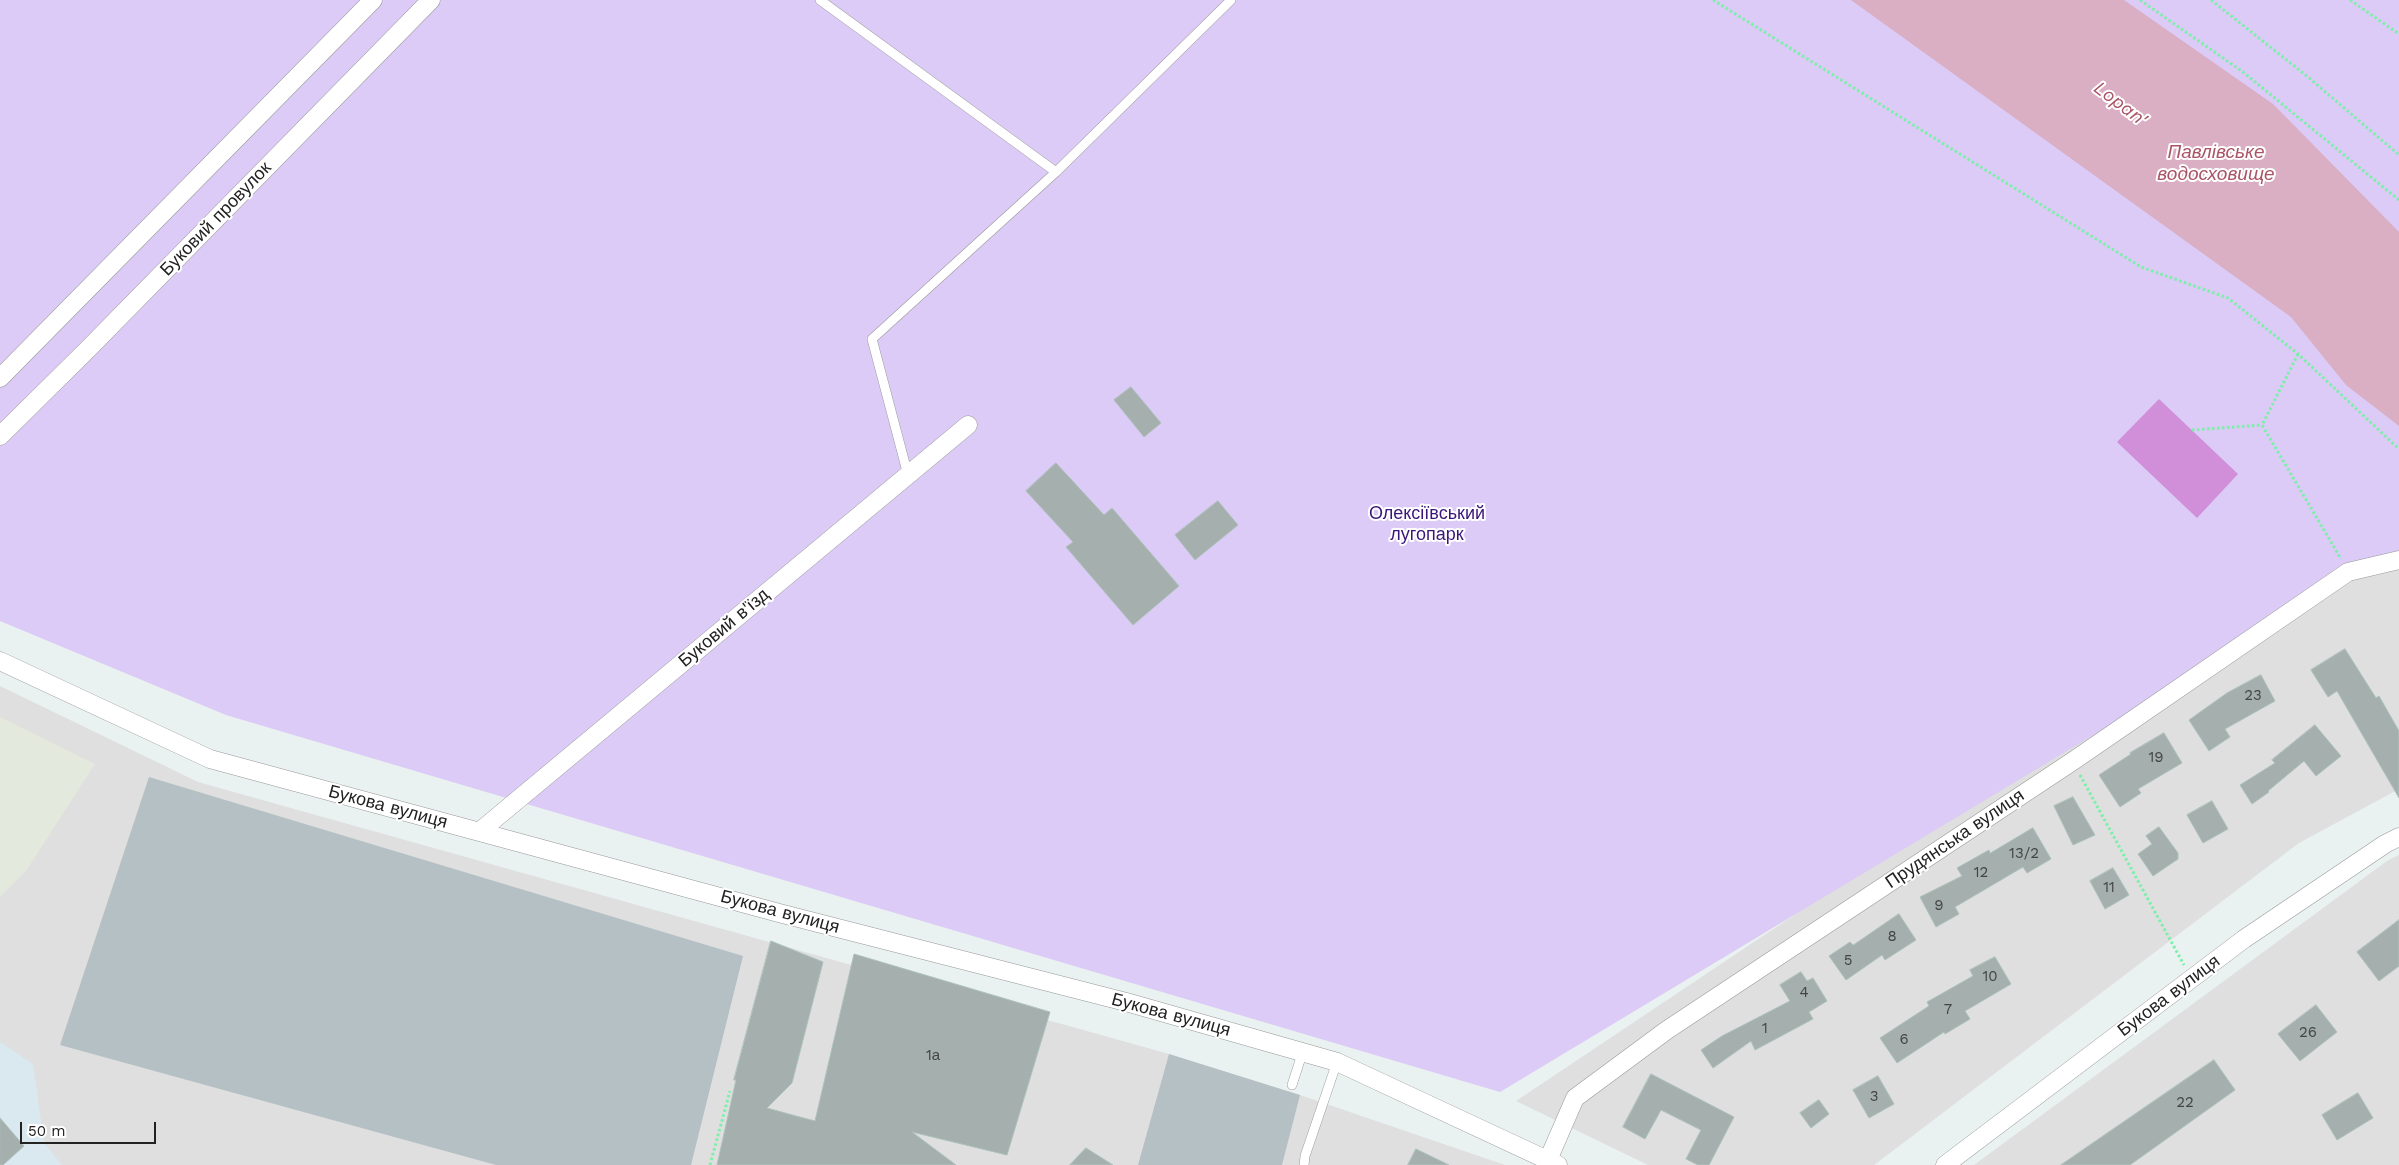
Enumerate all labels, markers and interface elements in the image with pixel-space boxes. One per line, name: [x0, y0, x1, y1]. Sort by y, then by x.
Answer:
water label: Lopan': [2089, 77, 2151, 131]
water label: Павлівське водосховище: [2157, 141, 2275, 185]
street label: Буковий провулок: [156, 157, 276, 281]
park label: Олексіївський лугопарк: [1369, 503, 1485, 546]
street label: Буковий в'їзд: [674, 584, 774, 672]
house number: 23: [2244, 687, 2262, 705]
house number: 19: [2148, 749, 2164, 767]
street label: Букова вулиця: [326, 781, 450, 833]
street label: Прудянська вулиця: [1882, 785, 2028, 893]
house number: 13/2: [2009, 845, 2039, 863]
house number: 12: [1974, 864, 1988, 882]
house number: 11: [2103, 879, 2115, 897]
street label: Букова вулиця: [718, 886, 842, 938]
house number: 9: [1934, 897, 1944, 915]
house number: 8: [1887, 928, 1897, 946]
street label: Букова вулиця: [2114, 951, 2224, 1041]
house number: 5: [1844, 952, 1852, 970]
house number: 10: [1982, 968, 1998, 986]
house number: 4: [1799, 984, 1809, 1002]
street label: Букова вулиця: [1109, 989, 1233, 1041]
house number: 7: [1944, 1001, 1952, 1019]
house number: 1: [1762, 1020, 1768, 1038]
house number: 26: [2299, 1024, 2317, 1042]
house number: 6: [1899, 1031, 1909, 1049]
house number: 1а: [926, 1047, 940, 1065]
house number: 3: [1870, 1088, 1878, 1106]
house number: 22: [2176, 1094, 2194, 1112]
scale bar: [22, 1112, 159, 1144]
text: 50 m: [28, 1122, 65, 1140]

